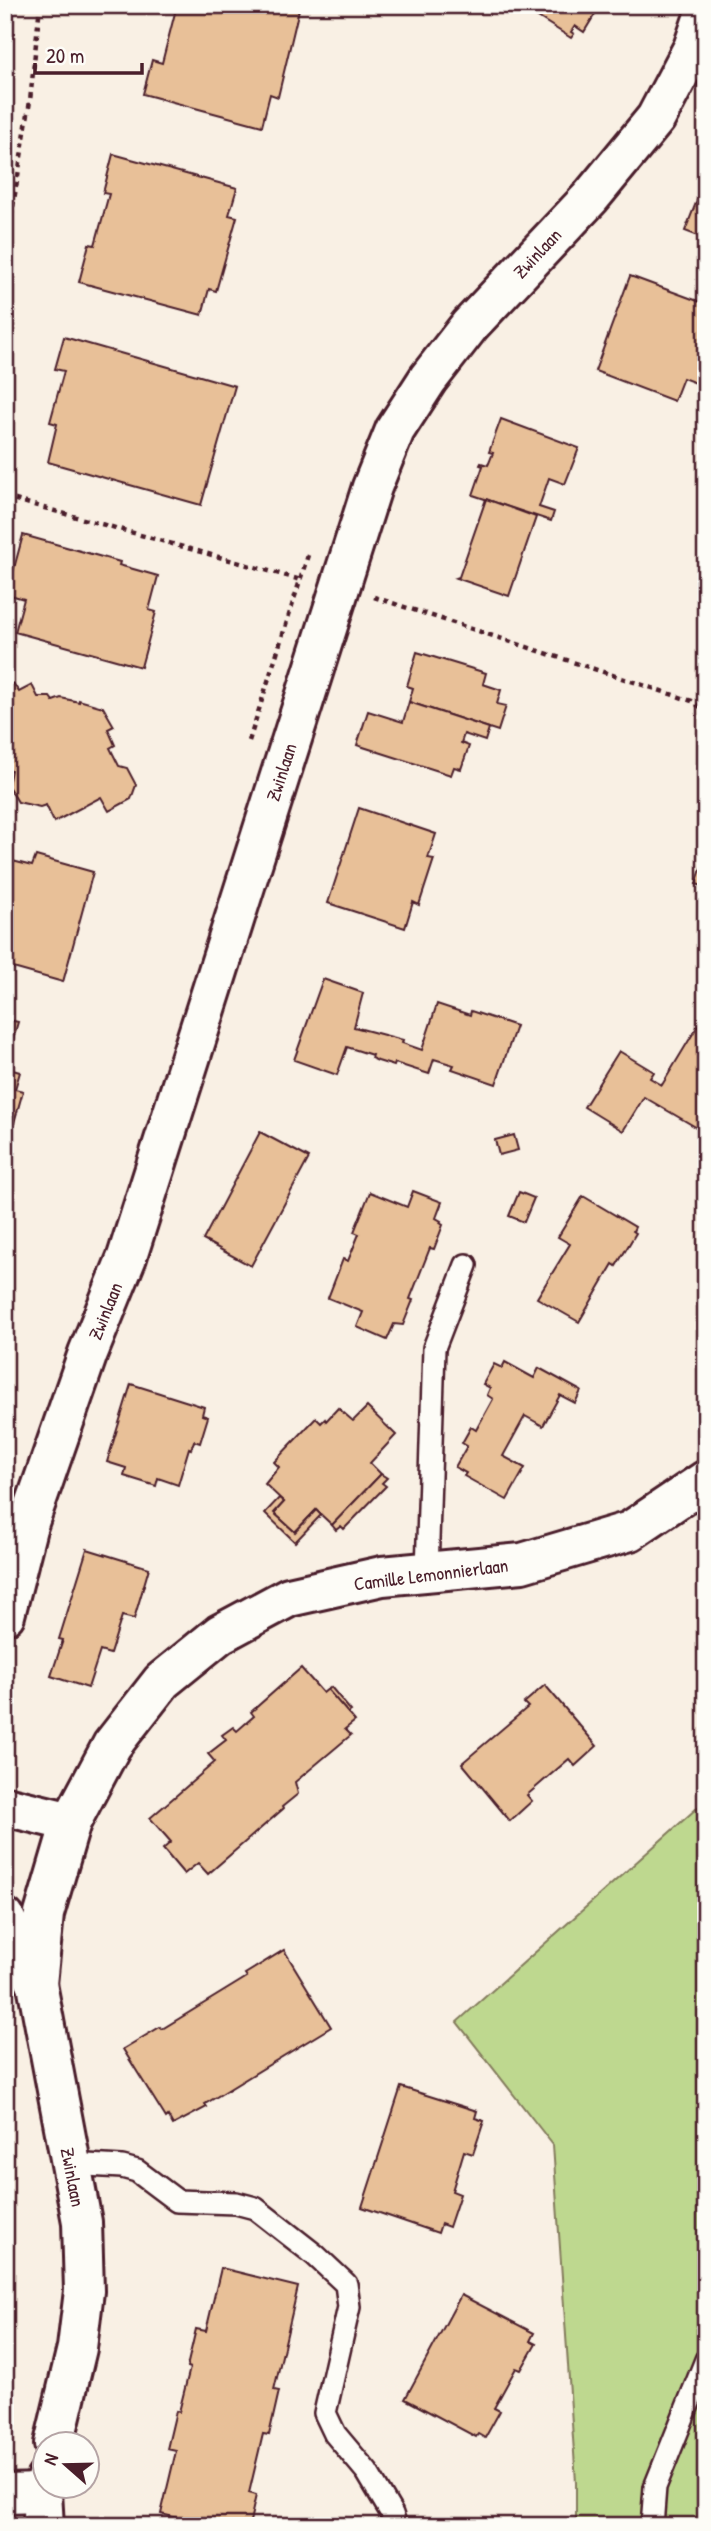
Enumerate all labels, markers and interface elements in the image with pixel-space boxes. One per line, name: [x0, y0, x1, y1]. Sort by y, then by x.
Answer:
scale bar: [35, 32, 142, 76]
text: 20 m: [46, 41, 84, 70]
street label: Zwinlaan: [507, 222, 567, 284]
street label: Zwinlaan: [259, 740, 303, 804]
street label: Zwinlaan: [82, 1278, 128, 1344]
street label: Camille Lemonnierlaan: [352, 1552, 510, 1596]
street label: Zwinlaan: [55, 2145, 91, 2209]
north arrow: [32, 2430, 102, 2500]
text: N: [36, 2450, 64, 2468]

